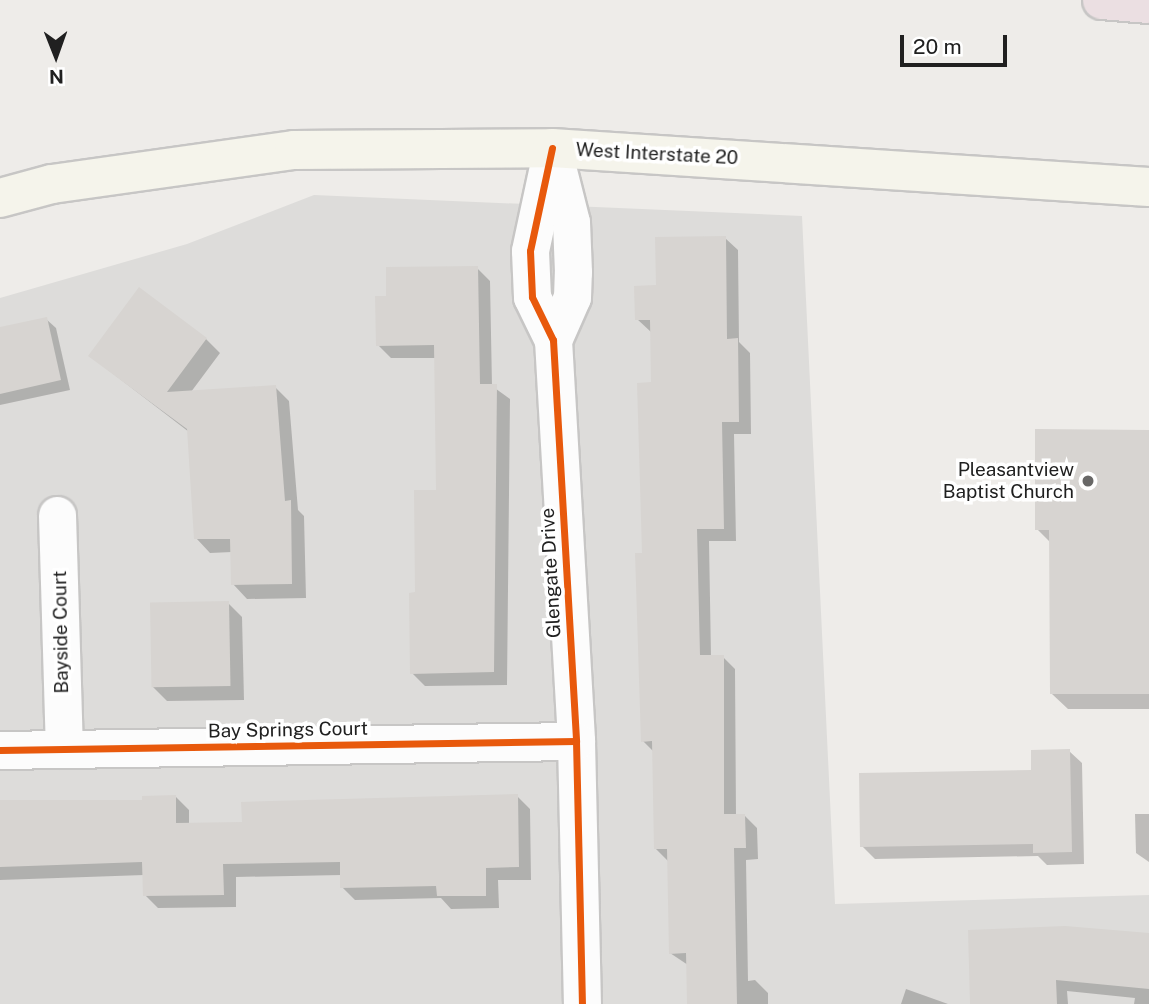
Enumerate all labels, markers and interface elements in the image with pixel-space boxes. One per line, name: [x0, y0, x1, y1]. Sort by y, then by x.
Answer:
north arrow: [21, 21, 91, 91]
scale bar: [904, 21, 1011, 65]
text: 20 m: [913, 34, 962, 59]
text: N: [49, 66, 64, 88]
street label: West Interstate 20: [575, 138, 739, 170]
place label: Pleasantview Baptist Church: [943, 459, 1074, 503]
marker: Pleasantview Baptist Church: [1080, 473, 1096, 489]
street label: Glengate Drive: [536, 507, 566, 639]
street label: Bayside Court: [49, 570, 73, 694]
street label: Bay Springs Court: [208, 717, 368, 743]

